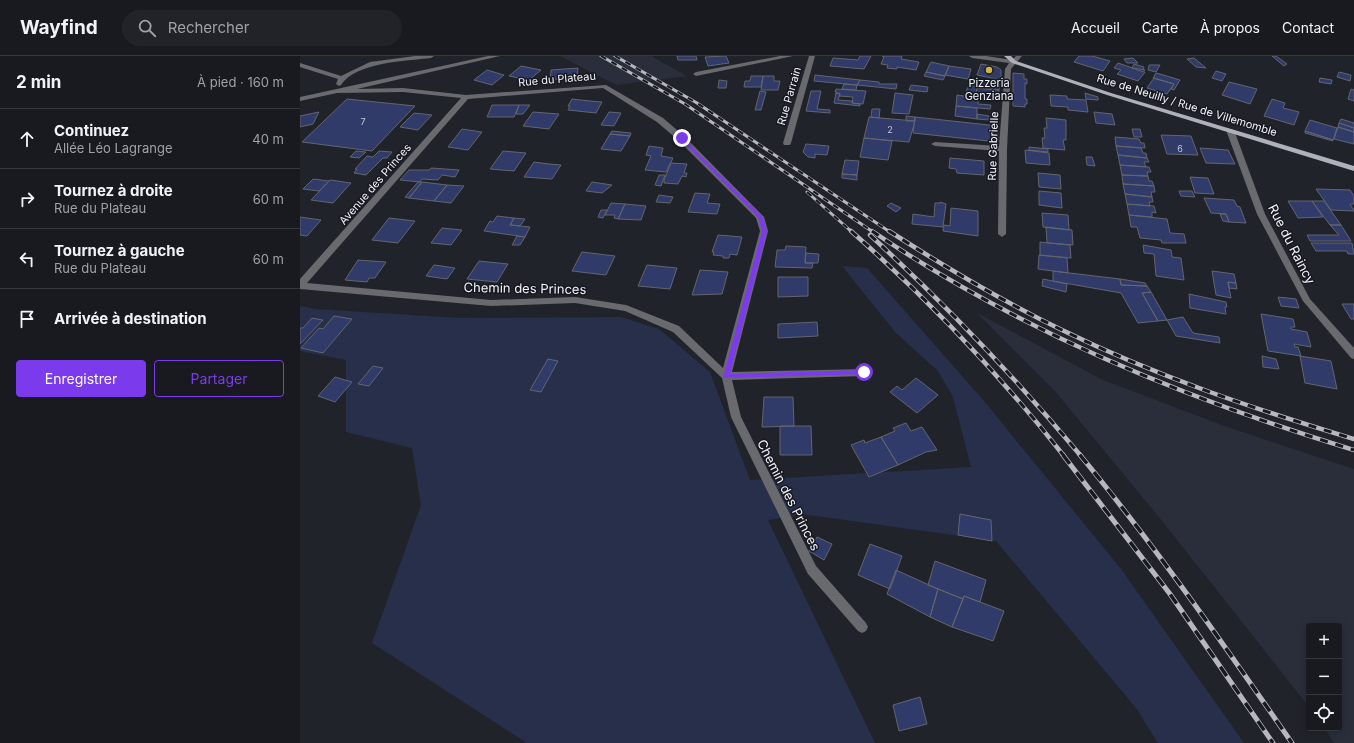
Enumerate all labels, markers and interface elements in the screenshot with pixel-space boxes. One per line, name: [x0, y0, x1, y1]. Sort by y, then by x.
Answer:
search box: [122, 10, 402, 46]
text: Wayfind: [20, 16, 98, 39]
icon: search: [136, 17, 158, 39]
text: Rechercher: [168, 18, 249, 37]
text: Accueil: [1071, 19, 1120, 36]
text: Carte: [1142, 19, 1178, 36]
text: À propos: [1200, 19, 1260, 36]
text: Contact: [1282, 19, 1334, 36]
street label: Rue Parrain: [774, 65, 804, 127]
marker: Pizzeria Genziana: [984, 65, 994, 75]
street label: Rue du Plateau: [518, 69, 596, 89]
street label: Rue de Neuilly / Rue de Villemomble: [1095, 71, 1279, 139]
text: 2 min: [16, 72, 61, 92]
text: À pied · 160 m: [197, 74, 284, 90]
place label: Pizzeria Genziana: [965, 76, 1013, 103]
street label: Rue Gabrielle: [985, 111, 1001, 181]
house number: 7: [360, 116, 366, 127]
text: Continuez: [54, 121, 129, 140]
house number: 2: [887, 124, 893, 135]
icon: ahead: [16, 128, 38, 150]
route end: [673, 129, 691, 147]
text: 40 m: [252, 131, 284, 147]
text: Allée Léo Lagrange: [54, 140, 173, 156]
street label: Avenue des Princes: [336, 140, 414, 227]
house number: 6: [1177, 143, 1183, 154]
text: Tournez à droite: [54, 181, 173, 200]
icon: right: [16, 188, 38, 210]
text: 60 m: [253, 191, 284, 207]
text: Rue du Plateau: [54, 200, 146, 216]
street label: Rue du Raincy: [1265, 201, 1319, 287]
text: Tournez à gauche: [54, 241, 185, 260]
icon: left: [16, 248, 38, 270]
text: 60 m: [253, 251, 284, 267]
text: Rue du Plateau: [54, 260, 146, 276]
street label: Chemin des Princes: [463, 279, 587, 297]
icon: arrive: [16, 308, 38, 330]
text: Arrivée à destination: [54, 309, 207, 328]
button: Enregistrer: [16, 360, 146, 397]
button: Partager: [154, 360, 284, 397]
route start: [855, 363, 873, 381]
street label: Chemin des Princes: [754, 437, 824, 553]
map controls: [1306, 623, 1342, 731]
button: +: [1306, 623, 1342, 659]
button: −: [1306, 659, 1342, 695]
button: locate: [1306, 695, 1342, 731]

